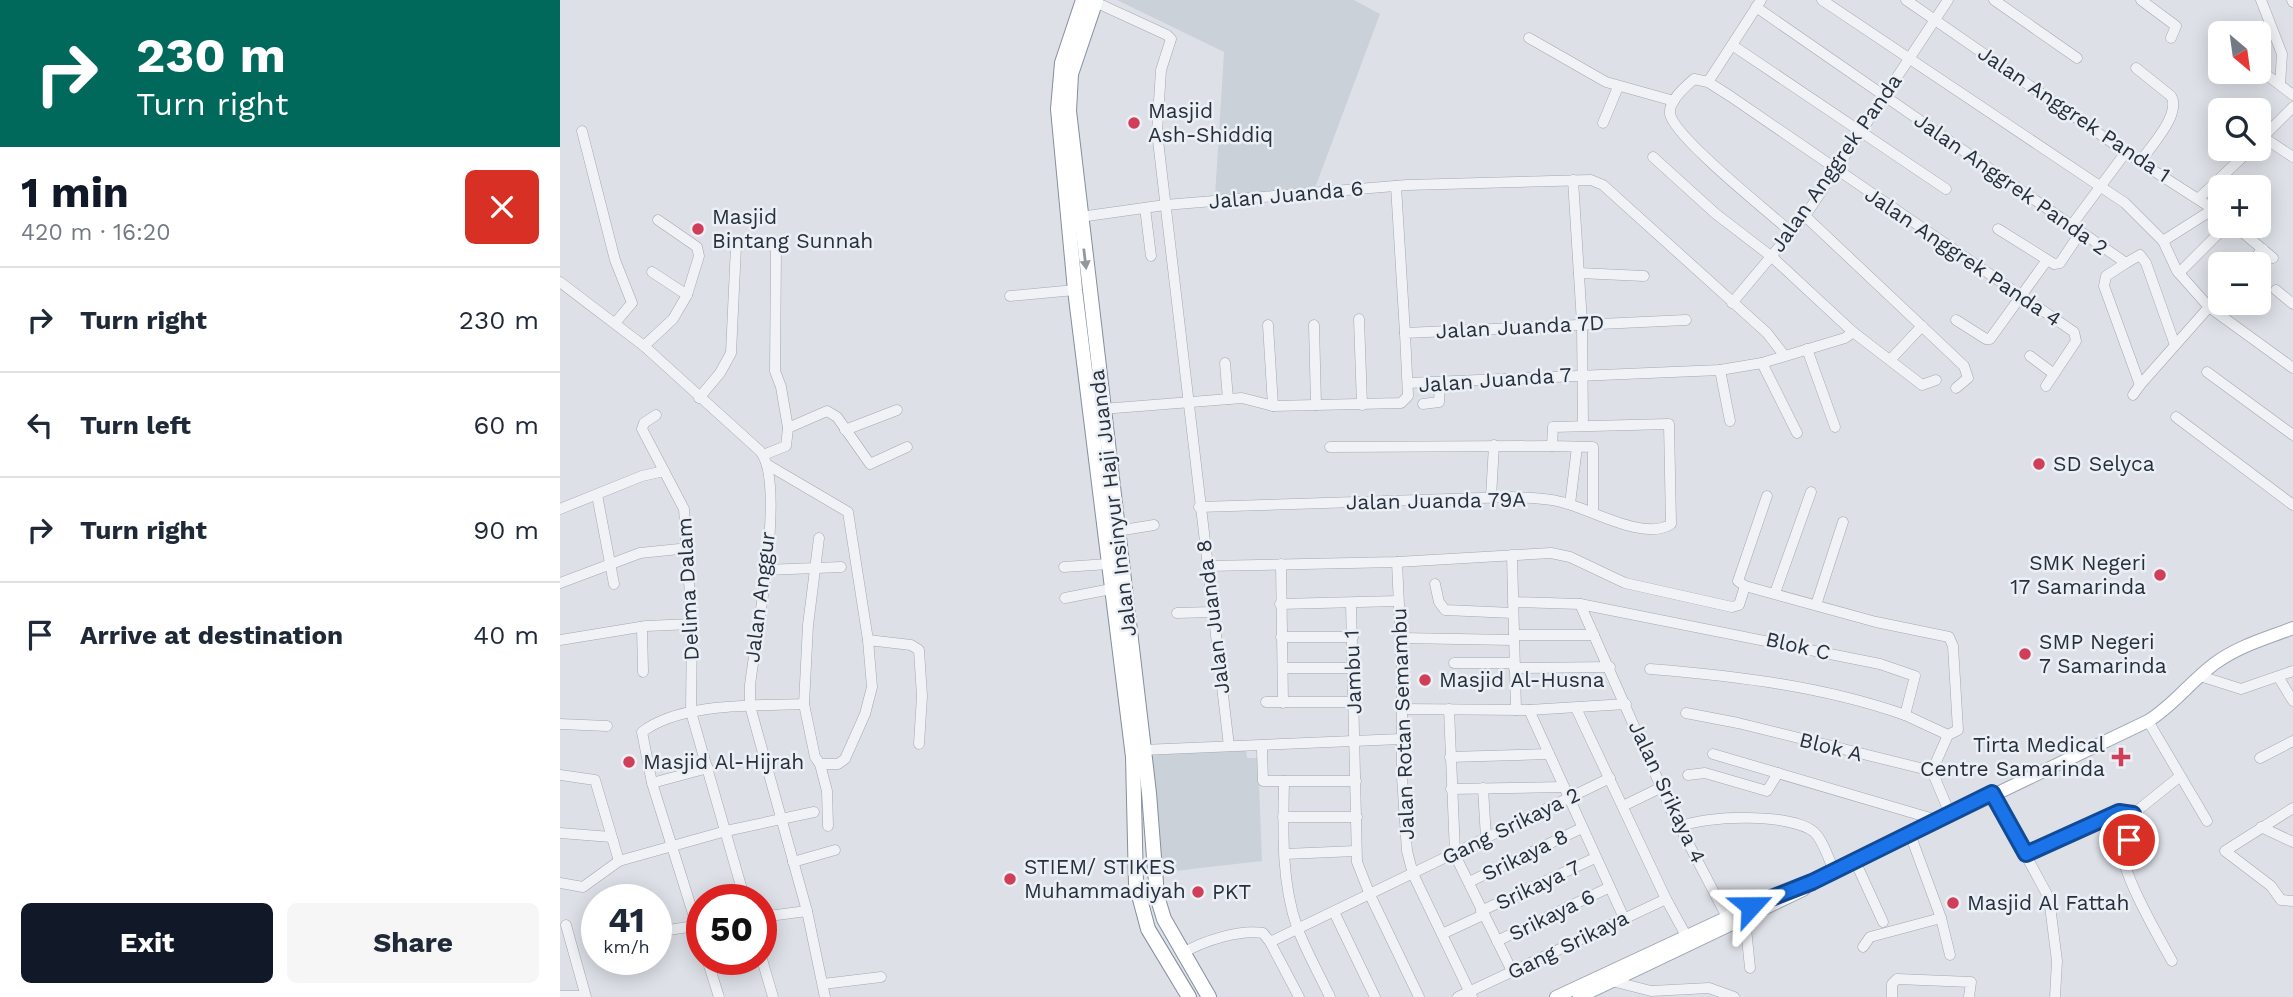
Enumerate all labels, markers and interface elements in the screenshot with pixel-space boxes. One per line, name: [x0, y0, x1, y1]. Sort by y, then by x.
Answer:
north arrow: [2208, 21, 2272, 84]
map controls: [2208, 21, 2271, 315]
text: 230 m: [136, 26, 286, 84]
icon: right: [21, 28, 112, 119]
street label: Jalan Anggrek Panda 1: [1973, 40, 2175, 187]
street label: Jalan Anggrek Panda: [1765, 69, 1907, 257]
text: Turn right: [136, 85, 288, 123]
place label: Masjid Ash-Shiddiq: [1148, 98, 1273, 147]
button: search: [2208, 98, 2271, 161]
street label: Jalan Anggrek Panda 2: [1910, 107, 2113, 260]
marker: Masjid Ash-Shiddiq: [1126, 115, 1142, 131]
text: 1 min: [21, 168, 129, 217]
button: close: [465, 170, 539, 244]
street label: Jalan Juanda 6: [1207, 175, 1364, 214]
button: +: [2208, 175, 2271, 238]
street label: Jalan Anggrek Panda 4: [1860, 182, 2066, 332]
place label: Masjid Bintang Sunnah: [712, 204, 873, 253]
text: 420 m · 16:20: [21, 219, 170, 246]
marker: Masjid Bintang Sunnah: [690, 221, 706, 237]
one-way arrow: [1079, 248, 1090, 270]
button: −: [2208, 252, 2271, 315]
icon: right: [21, 301, 59, 339]
text: Turn right: [80, 305, 207, 335]
text: 230 m: [459, 305, 539, 335]
street label: Jalan Juanda 7D: [1435, 310, 1605, 343]
street label: Jalan Juanda 7: [1417, 362, 1573, 397]
street label: Jalan Insinyur Haji Juanda: [1084, 368, 1141, 638]
icon: left: [21, 406, 59, 444]
text: Turn left: [80, 410, 191, 440]
text: 60 m: [473, 410, 539, 440]
place label: SD Selyca: [2053, 451, 2155, 476]
marker: SD Selyca: [2031, 456, 2047, 472]
street label: Jalan Juanda 79A: [1346, 486, 1526, 515]
icon: right: [21, 511, 59, 549]
text: Turn right: [80, 515, 207, 545]
text: 90 m: [473, 515, 539, 545]
street label: Delima Dalam: [671, 517, 704, 661]
street label: Jalan Anggur: [739, 530, 780, 664]
street label: Jalan Juanda 8: [1191, 538, 1234, 696]
place label: SMK Negeri 17 Samarinda: [2010, 550, 2146, 599]
marker: SMK Negeri 17 Samarinda: [2152, 567, 2168, 583]
street label: Jalan Rotan Semambu: [1386, 607, 1419, 841]
icon: arrive: [21, 616, 59, 654]
text: Arrive at destination: [80, 620, 343, 650]
text: 40 m: [473, 620, 539, 650]
street label: Blok C: [1763, 626, 1833, 665]
street label: Jambu 1: [1339, 629, 1366, 715]
place label: SMP Negeri 7 Samarinda: [2039, 629, 2167, 678]
marker: SMP Negeri 7 Samarinda: [2017, 646, 2033, 662]
place label: Masjid Al-Husna: [1439, 667, 1605, 692]
marker: Masjid Al-Husna: [1417, 672, 1433, 688]
street label: Jalan Srikaya 4: [1624, 717, 1711, 867]
street label: Blok A: [1797, 727, 1866, 766]
place label: Tirta Medical Centre Samarinda: [1920, 732, 2106, 781]
marker: Tirta Medical Centre Samarinda: [2111, 747, 2131, 767]
place label: Masjid Al-Hijrah: [643, 749, 804, 774]
marker: Masjid Al-Hijrah: [621, 754, 637, 770]
street label: Gang Srikaya 2: [1438, 781, 1584, 870]
pin: [2099, 810, 2159, 870]
icon: arrive: [2110, 821, 2148, 859]
street label: Srikaya 8: [1478, 823, 1572, 886]
place label: STIEM/ STIKES Muhammadiyah: [1024, 854, 1186, 903]
street label: Srikaya 7: [1491, 854, 1584, 915]
position arrow: [1714, 869, 1788, 943]
marker: STIEM/ STIKES Muhammadiyah: [1002, 871, 1018, 887]
place label: PKT: [1212, 879, 1252, 904]
street label: Srikaya 6: [1505, 883, 1599, 946]
speed limit sign: 50: [686, 884, 777, 975]
marker: PKT: [1190, 884, 1206, 900]
place label: Masjid Al Fattah: [1967, 890, 2129, 915]
marker: Masjid Al Fattah: [1945, 895, 1961, 911]
text: 41: [608, 899, 645, 941]
button: Exit: [21, 903, 273, 983]
button: Share: [287, 903, 539, 983]
street label: Gang Srikaya: [1503, 904, 1632, 985]
text: km/h: [603, 936, 650, 957]

